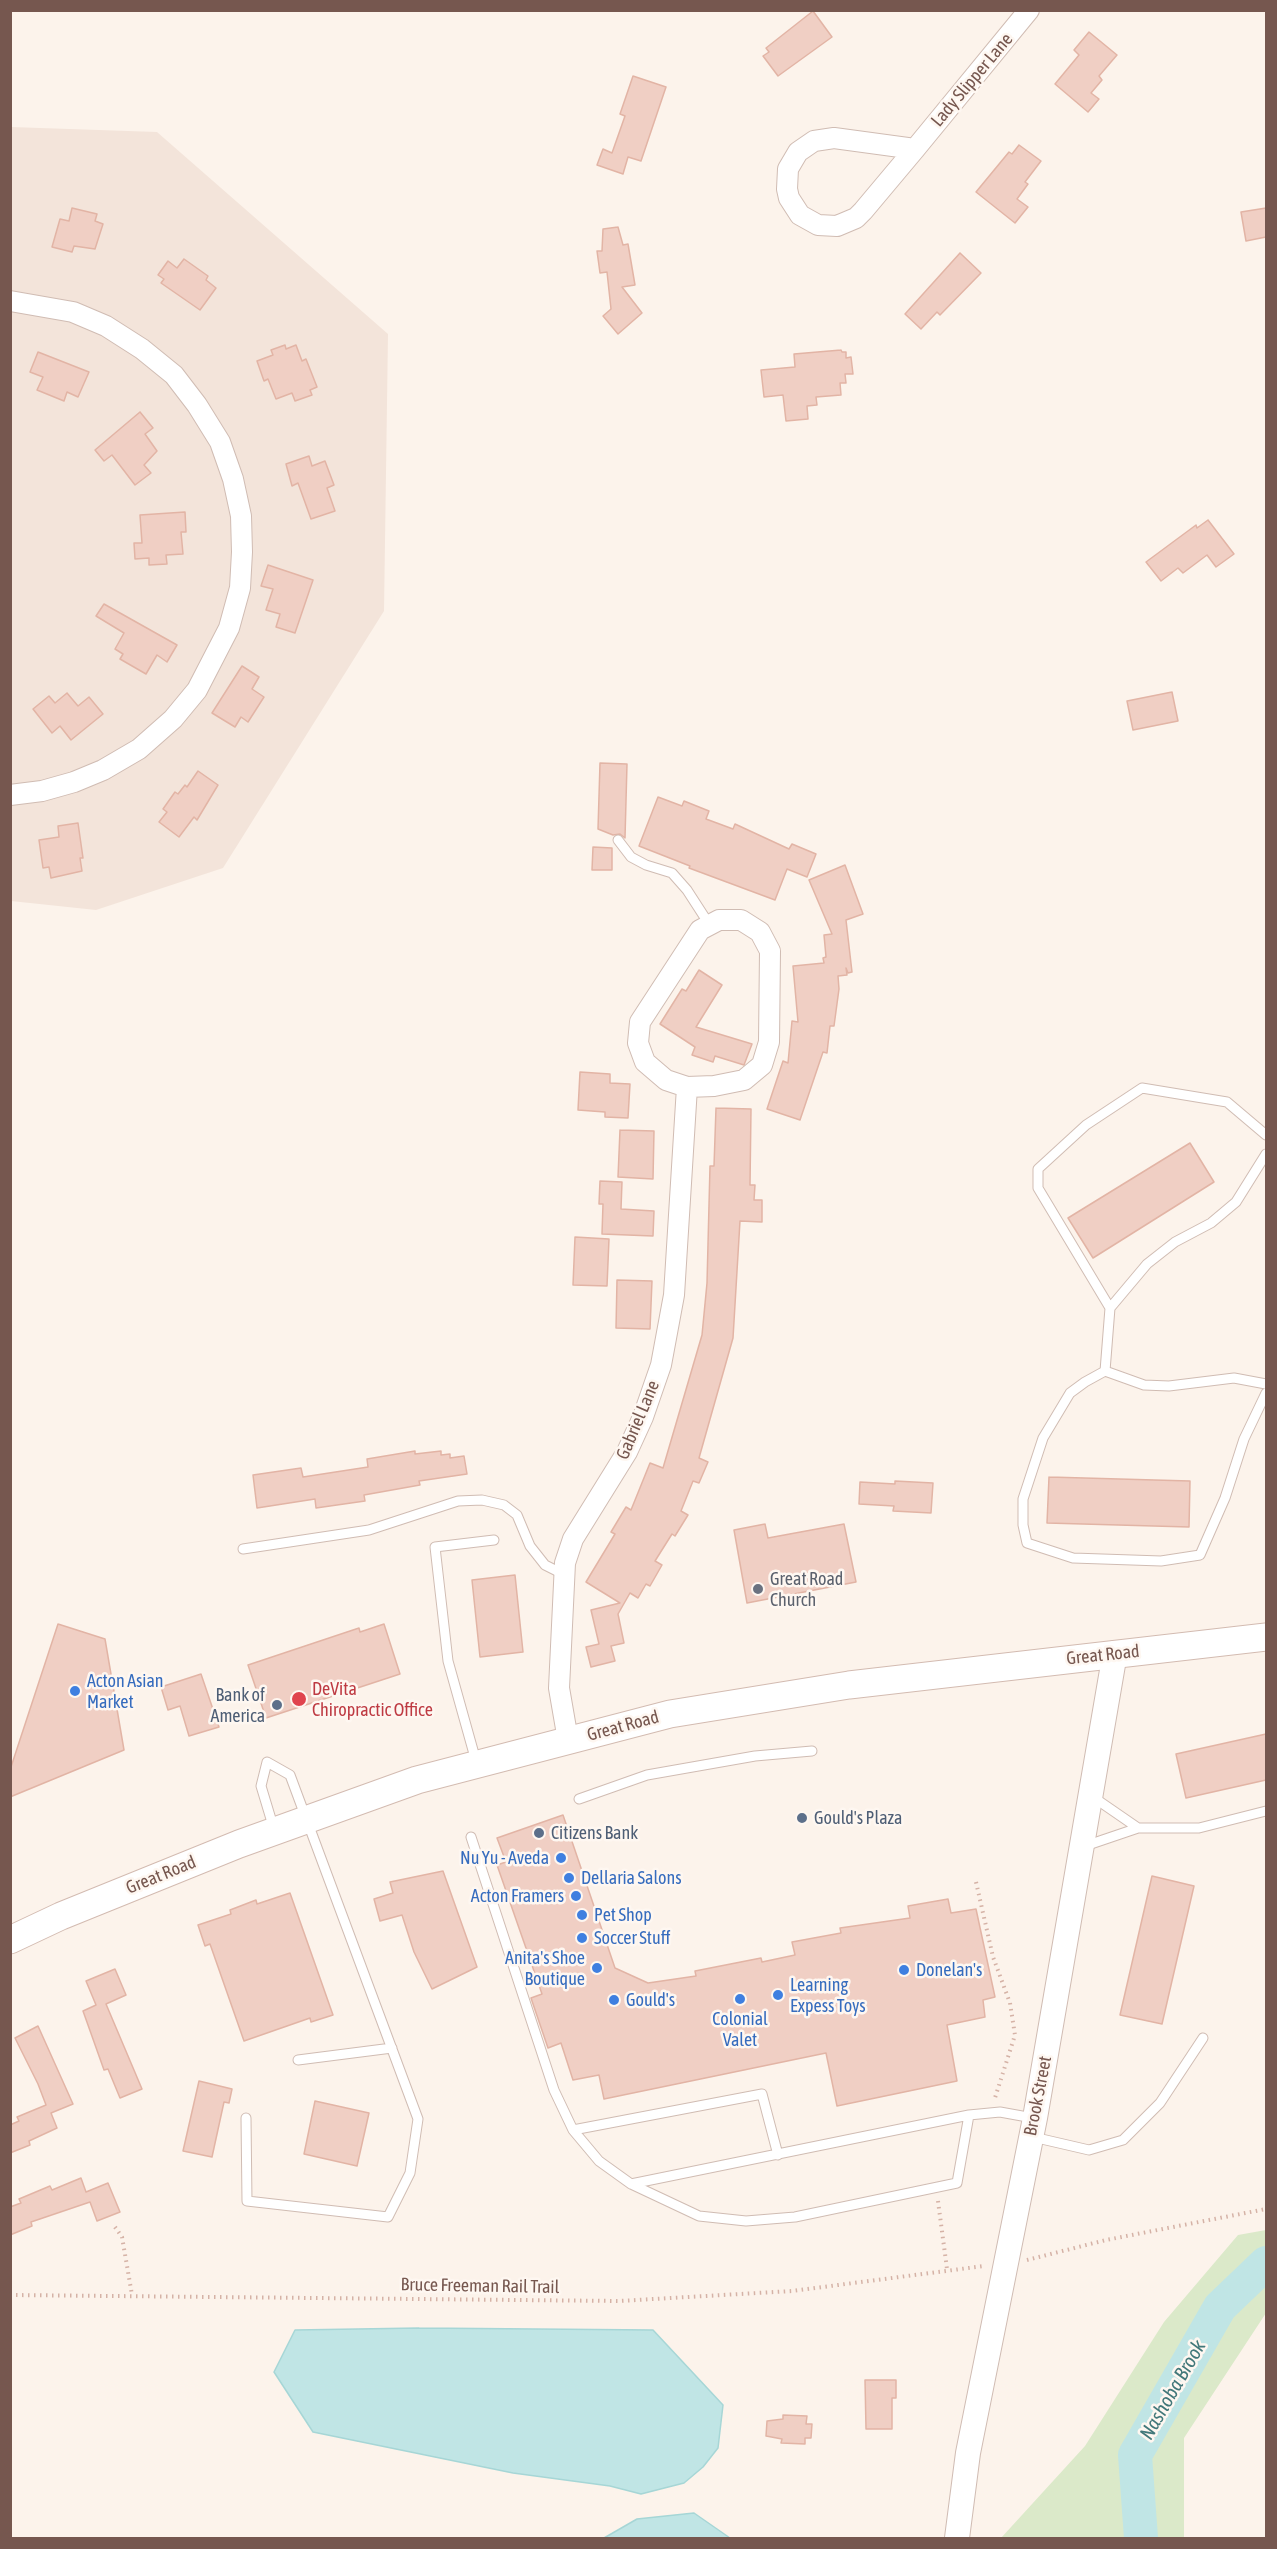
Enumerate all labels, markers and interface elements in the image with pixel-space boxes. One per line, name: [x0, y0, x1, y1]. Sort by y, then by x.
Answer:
street label: Lady Slipper Lane: [927, 29, 1017, 131]
street label: Gabriel Lane: [612, 1377, 664, 1463]
place label: Great Road Church: [770, 1568, 843, 1610]
marker: Great Road Church: [751, 1582, 765, 1596]
street label: Great Road: [1065, 1640, 1141, 1670]
place label: Acton Asian Market: [87, 1670, 164, 1712]
place label: DeVita Chiropractic Office: [312, 1678, 433, 1720]
marker: Acton Asian Market: [68, 1684, 82, 1698]
place label: Bank of America: [211, 1684, 265, 1726]
marker: DeVita Chiropractic Office: [290, 1690, 308, 1708]
marker: Bank of America: [270, 1698, 284, 1712]
street label: Great Road: [585, 1706, 661, 1746]
place label: Gould's Plaza: [814, 1807, 902, 1829]
marker: Gould's Plaza: [795, 1811, 809, 1825]
place label: Citizens Bank: [551, 1822, 638, 1844]
marker: Citizens Bank: [532, 1826, 546, 1840]
place label: Nu Yu - Aveda: [460, 1847, 549, 1869]
street label: Great Road: [123, 1851, 199, 1899]
marker: Nu Yu - Aveda: [554, 1851, 568, 1865]
place label: Dellaria Salons: [581, 1867, 682, 1889]
marker: Dellaria Salons: [562, 1871, 576, 1885]
place label: Acton Framers: [471, 1885, 564, 1907]
marker: Acton Framers: [569, 1889, 583, 1903]
place label: Pet Shop: [594, 1904, 652, 1926]
marker: Pet Shop: [575, 1908, 589, 1922]
place label: Soccer Stuff: [594, 1927, 670, 1949]
marker: Soccer Stuff: [575, 1931, 589, 1945]
place label: Anita's Shoe Boutique: [505, 1947, 585, 1990]
place label: Donelan's: [916, 1959, 982, 1981]
marker: Anita's Shoe Boutique: [590, 1961, 604, 1975]
marker: Donelan's: [897, 1963, 911, 1977]
place label: Learning Expess Toys: [790, 1974, 866, 2016]
marker: Learning Expess Toys: [771, 1988, 785, 2002]
place label: Gould's: [626, 1989, 675, 2011]
marker: Colonial Valet: [733, 1992, 747, 2006]
marker: Gould's: [607, 1993, 621, 2007]
place label: Colonial Valet: [712, 2008, 768, 2050]
street label: Brook Street: [1020, 2054, 1056, 2138]
street label: Bruce Freeman Rail Trail: [401, 2274, 559, 2298]
water label: Nashoba Brook: [1135, 2336, 1211, 2444]

